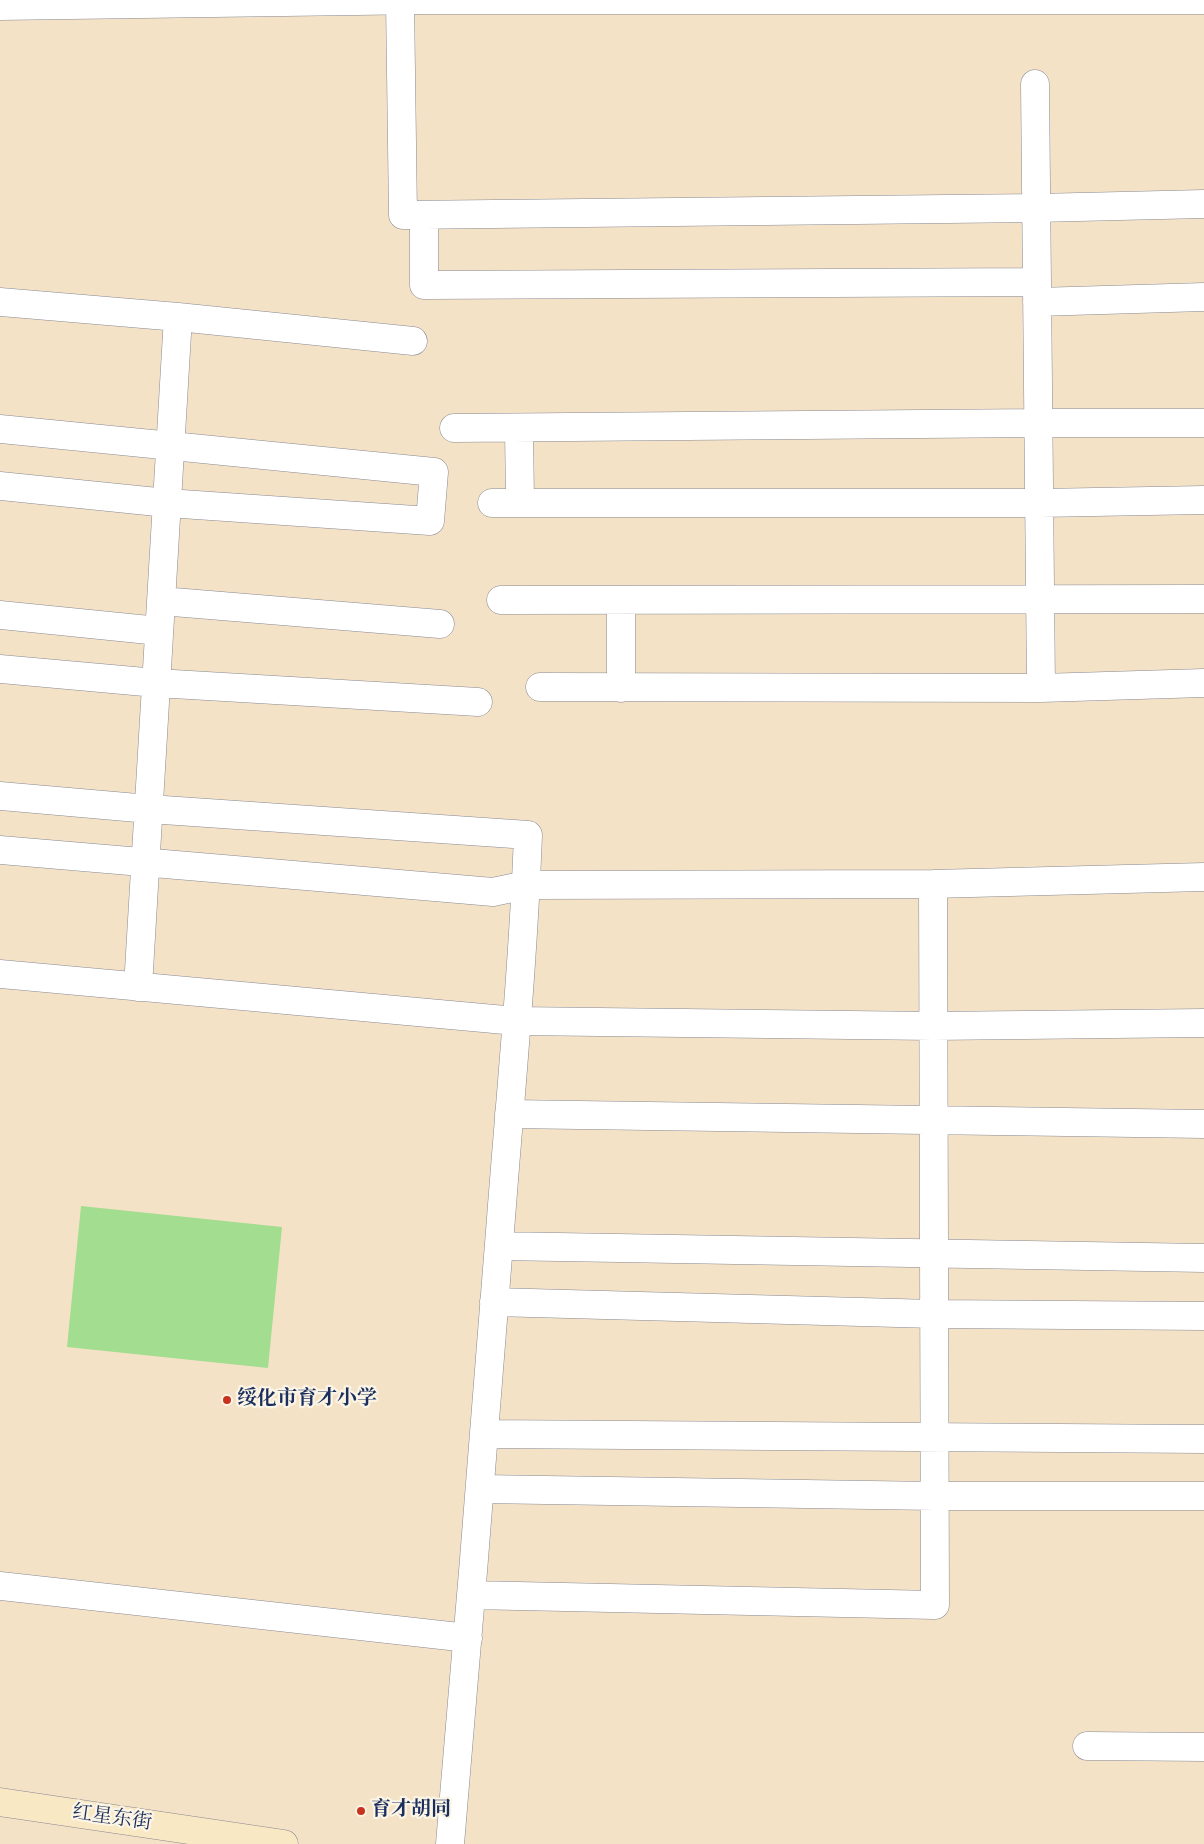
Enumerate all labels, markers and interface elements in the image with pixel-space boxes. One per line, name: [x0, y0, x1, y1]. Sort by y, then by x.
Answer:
place label: 绥化市育才小学: [237, 1388, 377, 1412]
marker: 绥化市育才小学: [221, 1394, 233, 1406]
place label: 育才胡同: [371, 1799, 451, 1823]
street label: 红星东街: [71, 1802, 153, 1836]
marker: 育才胡同: [355, 1805, 367, 1817]

